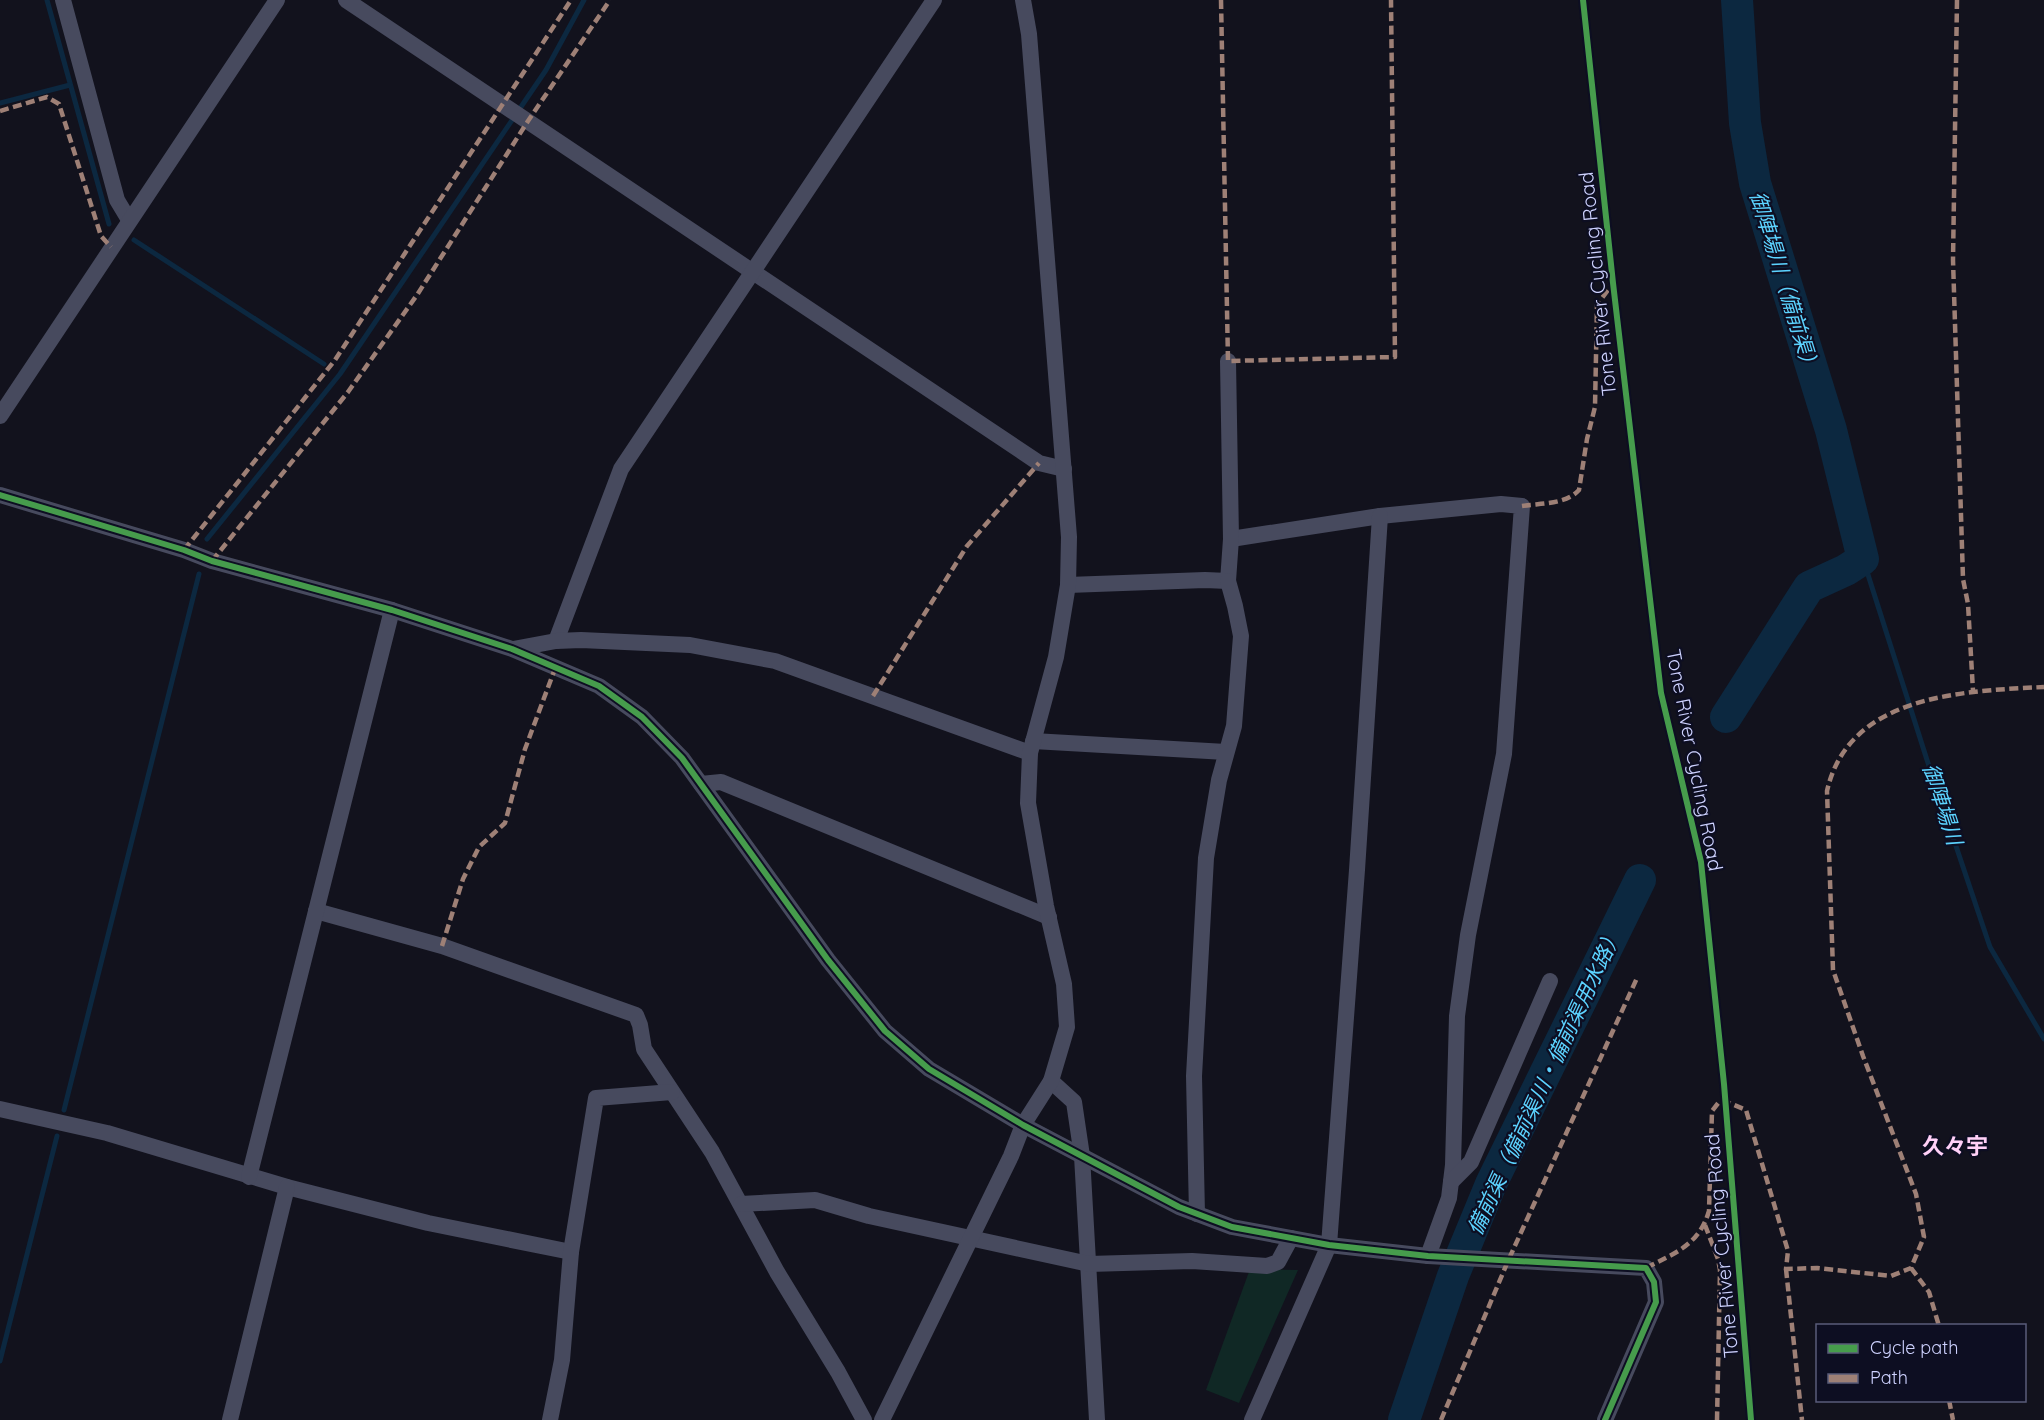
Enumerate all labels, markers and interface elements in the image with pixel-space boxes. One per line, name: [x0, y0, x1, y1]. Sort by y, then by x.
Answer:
street label: Tone River Cycling Road: [1573, 171, 1621, 397]
water label: 御陣場川（備前渠）: [1745, 188, 1825, 376]
street label: Tone River Cycling Road: [1661, 647, 1729, 873]
water label: 御陣場川: [1918, 760, 1969, 850]
water label: 備前渠（備前渠川・備前渠用水路）: [1461, 923, 1627, 1239]
district label: 久々宇: [1922, 1132, 1988, 1160]
street label: Tone River Cycling Road: [1699, 1133, 1743, 1359]
legend: [1816, 1324, 2026, 1402]
text: Cycle path: [1870, 1336, 1958, 1359]
text: Path: [1870, 1366, 1908, 1389]

